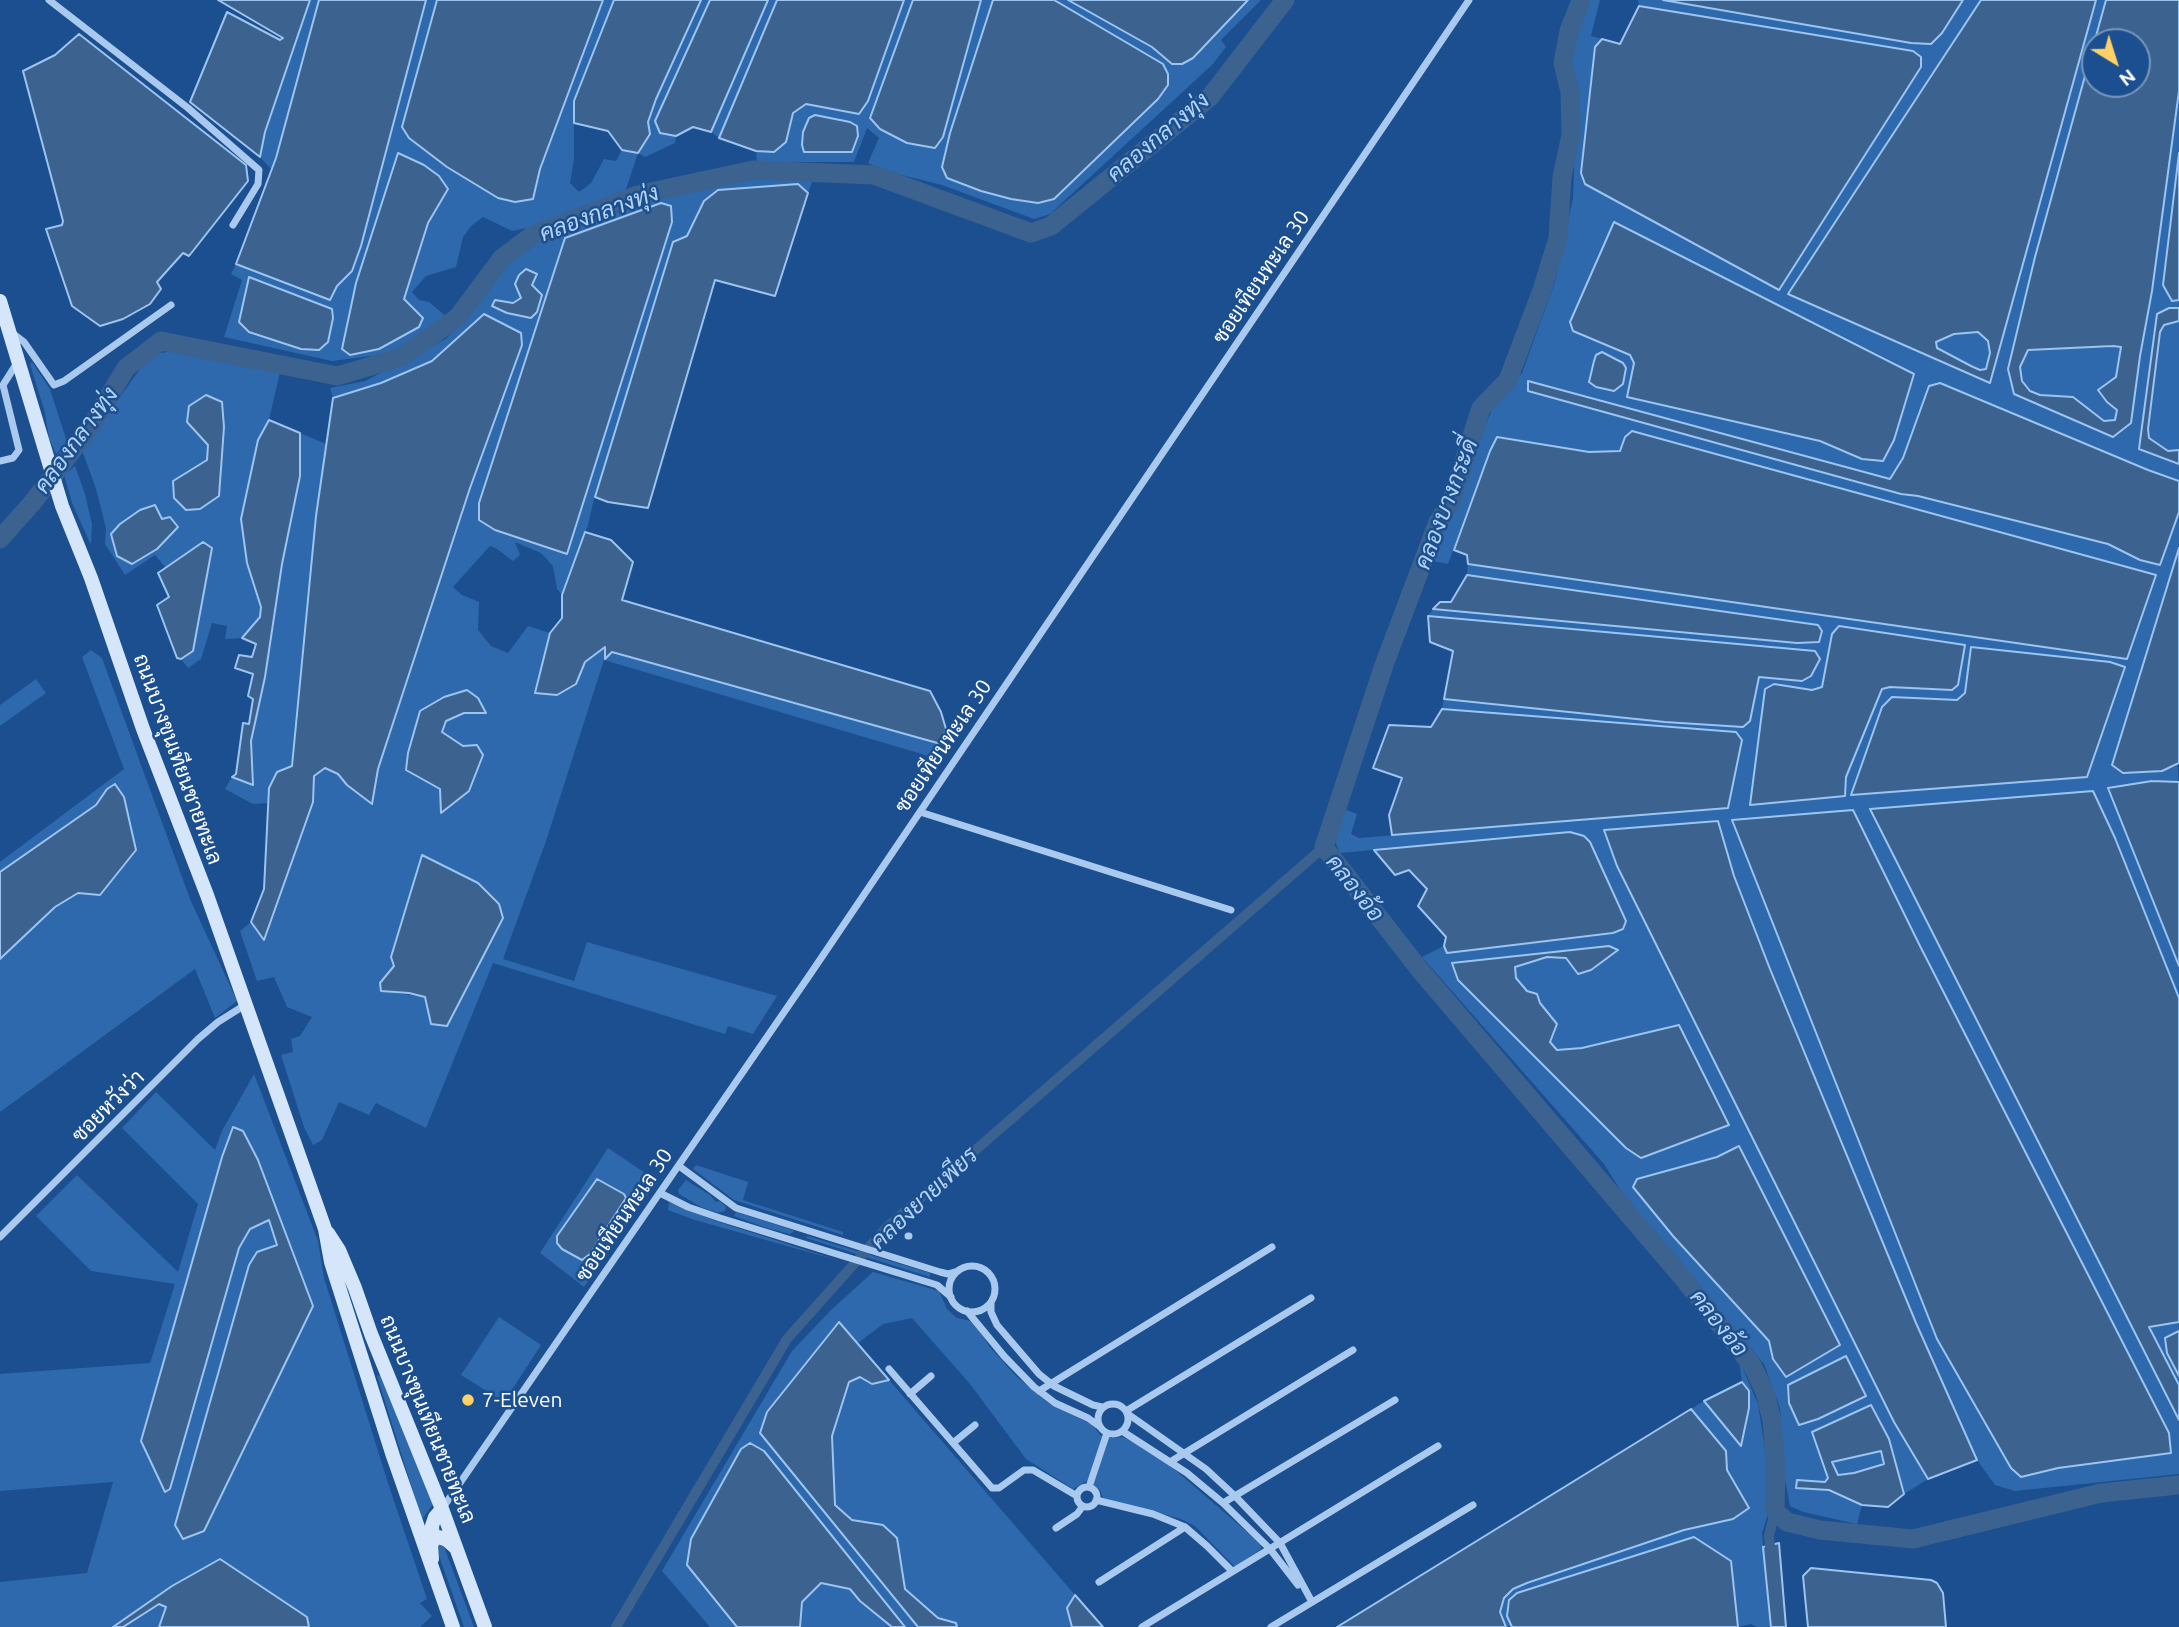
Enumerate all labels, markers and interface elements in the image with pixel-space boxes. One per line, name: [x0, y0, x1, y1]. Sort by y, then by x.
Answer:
north arrow: [2081, 28, 2151, 98]
text: N: [2115, 65, 2140, 91]
water label: คลองกลางทุ่ง: [1101, 86, 1215, 188]
water label: คลองกลางทุ่ง: [536, 179, 662, 247]
street label: ซอยเทียนทะเล 30: [1207, 206, 1315, 348]
water label: คลองกลางทุ่ง: [28, 381, 124, 499]
water label: คลองบางกระดี่: [1408, 435, 1484, 573]
street label: ถนนบางขุนเทียนชายทะเล: [128, 650, 228, 868]
street label: ซอยเทียนทะเล 30: [889, 675, 997, 817]
water label: คลองอ้อ: [1320, 849, 1390, 927]
street label: ซอยหวังว่า: [67, 1065, 149, 1147]
water label: คลองยายเพียร: [865, 1141, 983, 1255]
street label: ซอยเทียนทะเล 30: [570, 1144, 678, 1286]
water label: คลองอ้อ: [1684, 1284, 1754, 1362]
street label: ถนนบางขุนเทียนชายทะเล: [375, 1311, 481, 1527]
place label: 7-Eleven: [482, 1387, 563, 1413]
marker: 7-Eleven: [460, 1392, 476, 1408]

